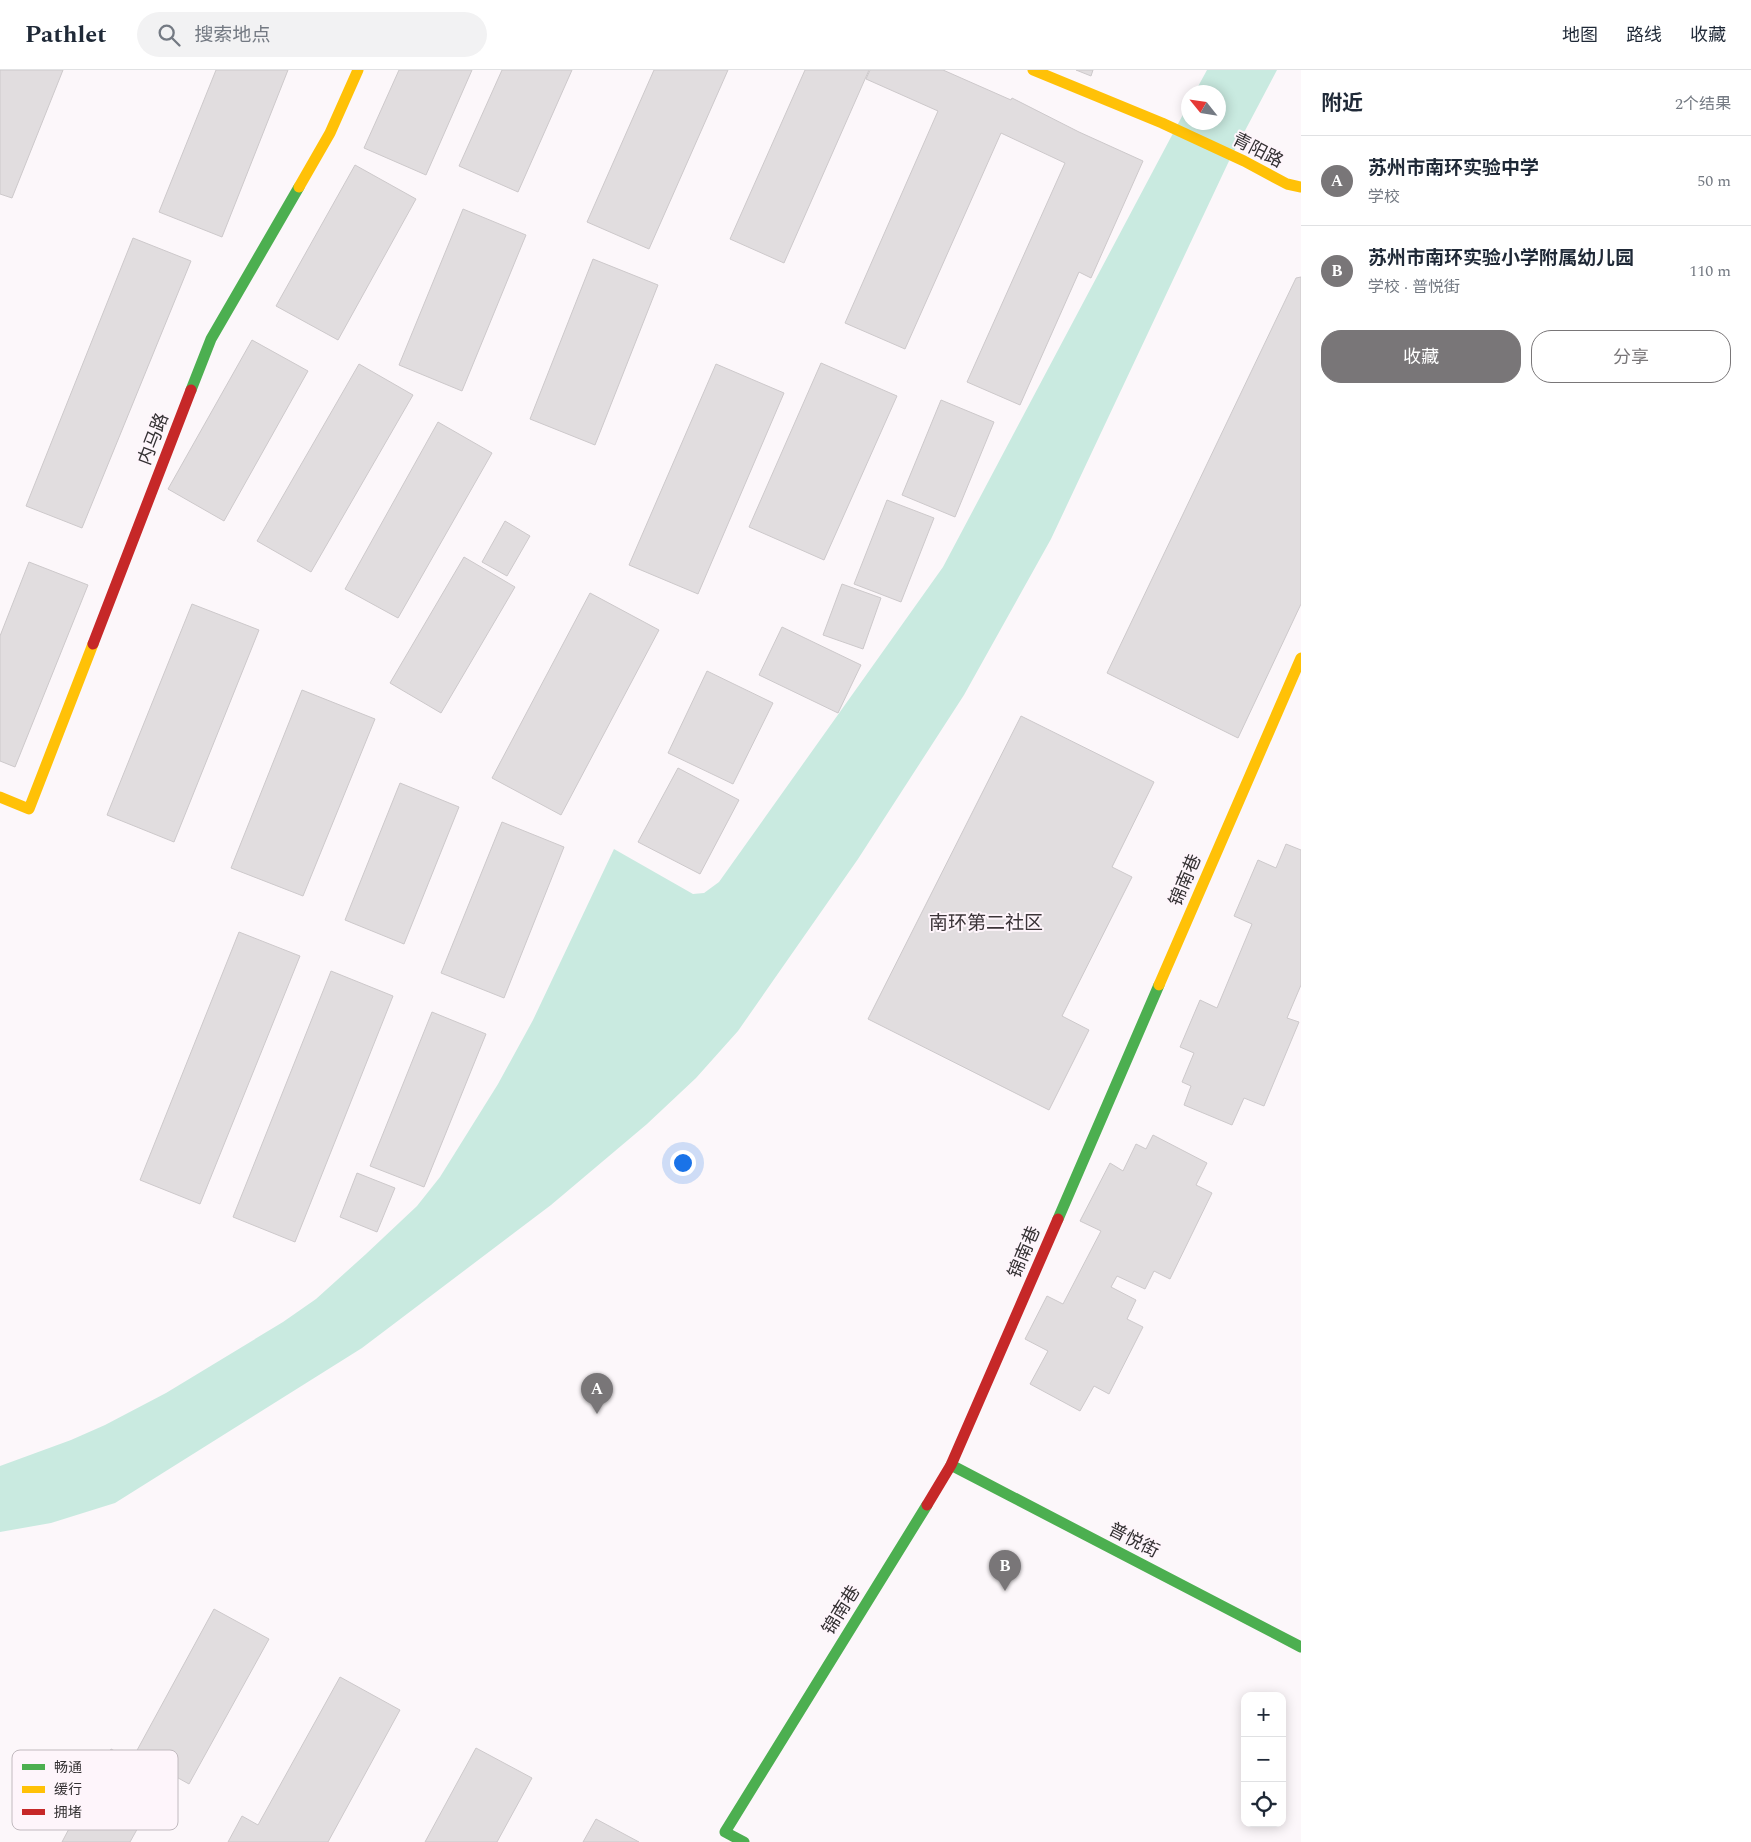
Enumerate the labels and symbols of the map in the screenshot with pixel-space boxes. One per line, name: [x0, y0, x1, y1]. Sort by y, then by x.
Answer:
north arrow: [1181, 85, 1226, 130]
street label: 青阳路: [1228, 126, 1288, 175]
street label: 内马路: [131, 409, 176, 469]
street label: 锦南巷: [1162, 850, 1208, 910]
district label: 南环第二社区: [929, 909, 1043, 938]
your location: [670, 1150, 696, 1176]
street label: 锦南巷: [1001, 1222, 1047, 1282]
pin: A: [581, 1373, 613, 1414]
street label: 普悦街: [1104, 1516, 1164, 1565]
pin: B: [989, 1550, 1021, 1591]
street label: 锦南巷: [816, 1580, 867, 1640]
legend: [12, 1750, 178, 1830]
text: 畅通: [54, 1757, 82, 1778]
text: 缓行: [54, 1779, 82, 1800]
text: 拥堵: [54, 1802, 82, 1823]

